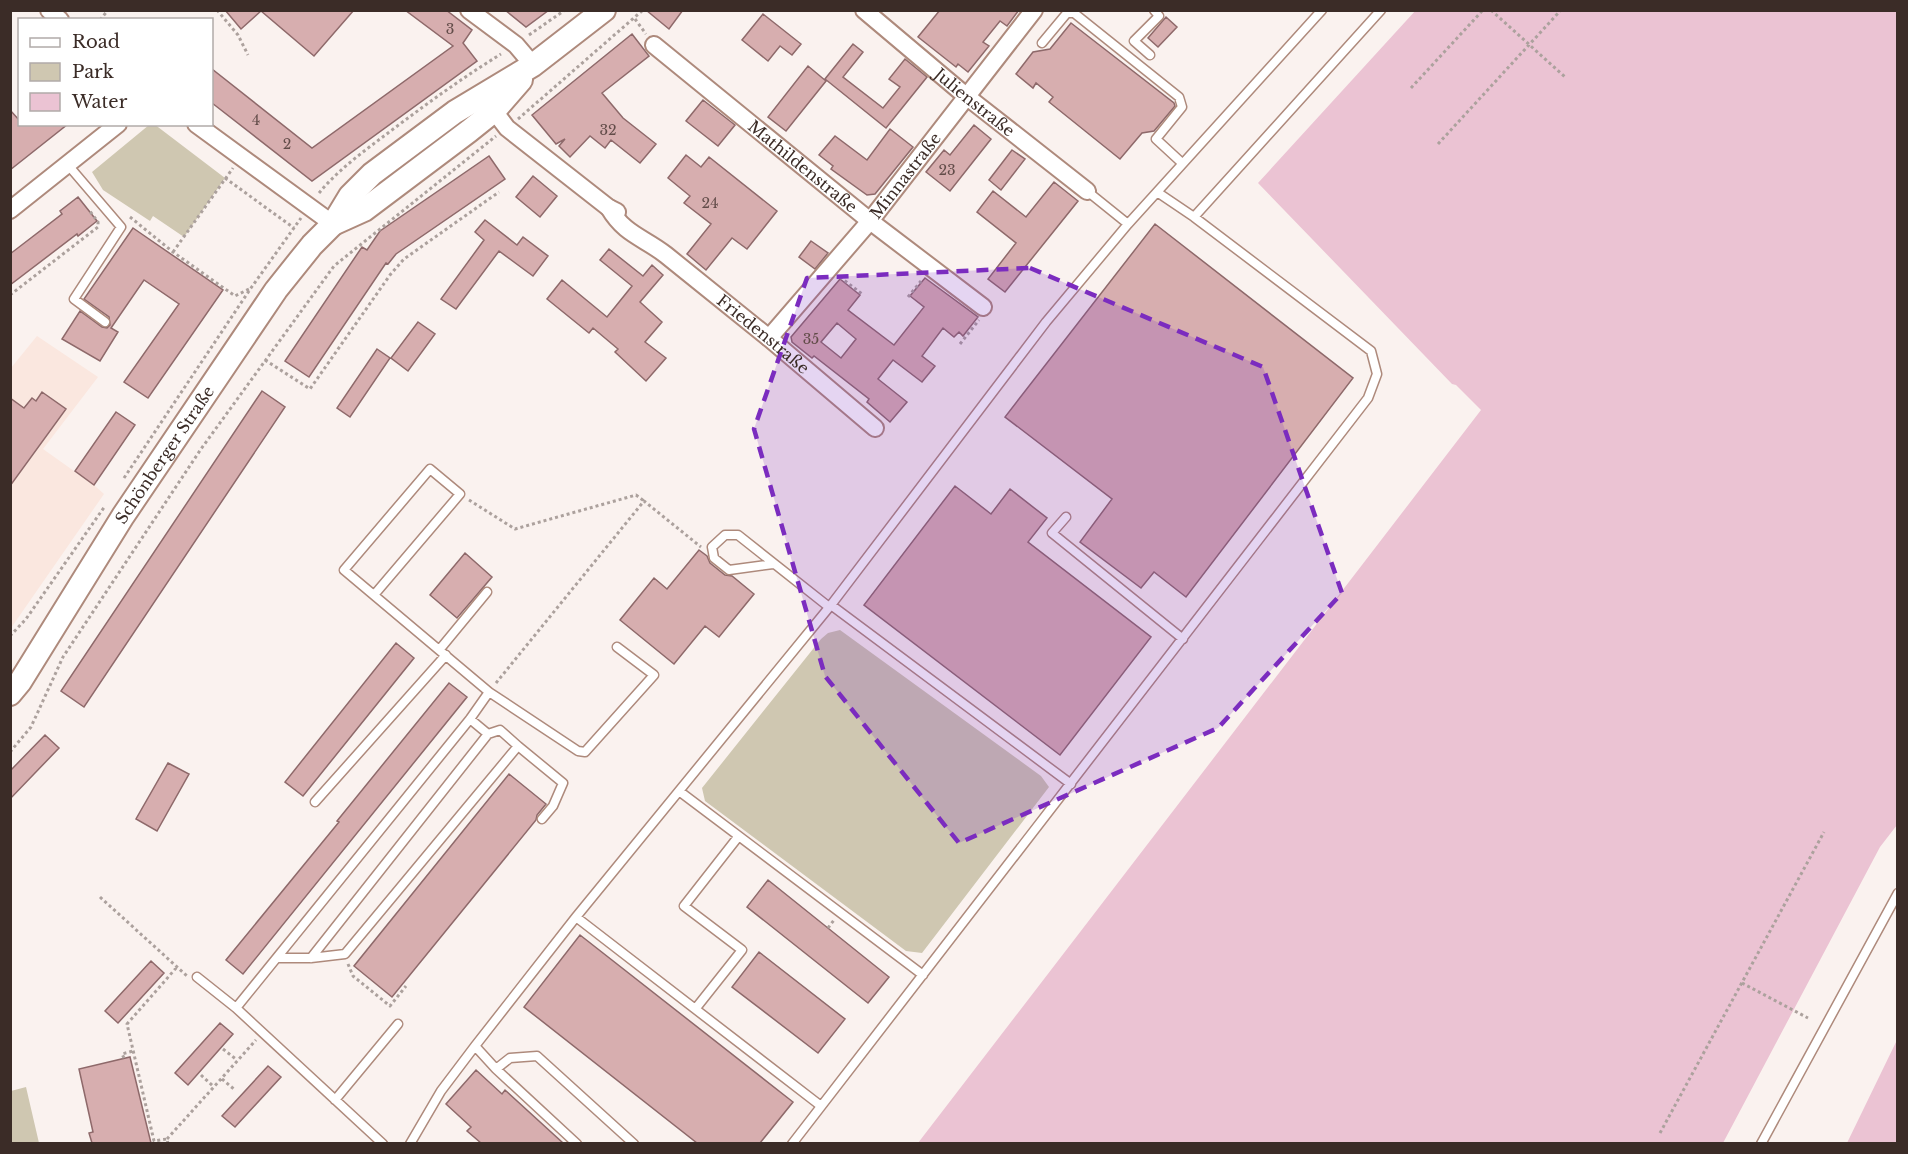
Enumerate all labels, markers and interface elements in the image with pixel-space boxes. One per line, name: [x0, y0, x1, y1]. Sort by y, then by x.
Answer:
legend: [18, 18, 213, 126]
house number: 3: [446, 20, 454, 38]
text: Road: [72, 31, 120, 53]
text: Park: [72, 61, 114, 83]
street label: Julienstraße: [929, 62, 1019, 141]
text: Water: [71, 91, 128, 113]
house number: 4: [252, 111, 260, 129]
street label: Mathildenstraße: [744, 116, 862, 217]
house number: 32: [599, 121, 617, 139]
street label: Minnastraße: [865, 129, 945, 223]
house number: 2: [283, 135, 291, 153]
house number: 23: [938, 161, 956, 179]
house number: 24: [702, 194, 718, 212]
street label: Friedenstraße: [713, 290, 814, 378]
house number: 35: [803, 330, 819, 348]
street label: Schönberger Straße: [111, 382, 218, 527]

